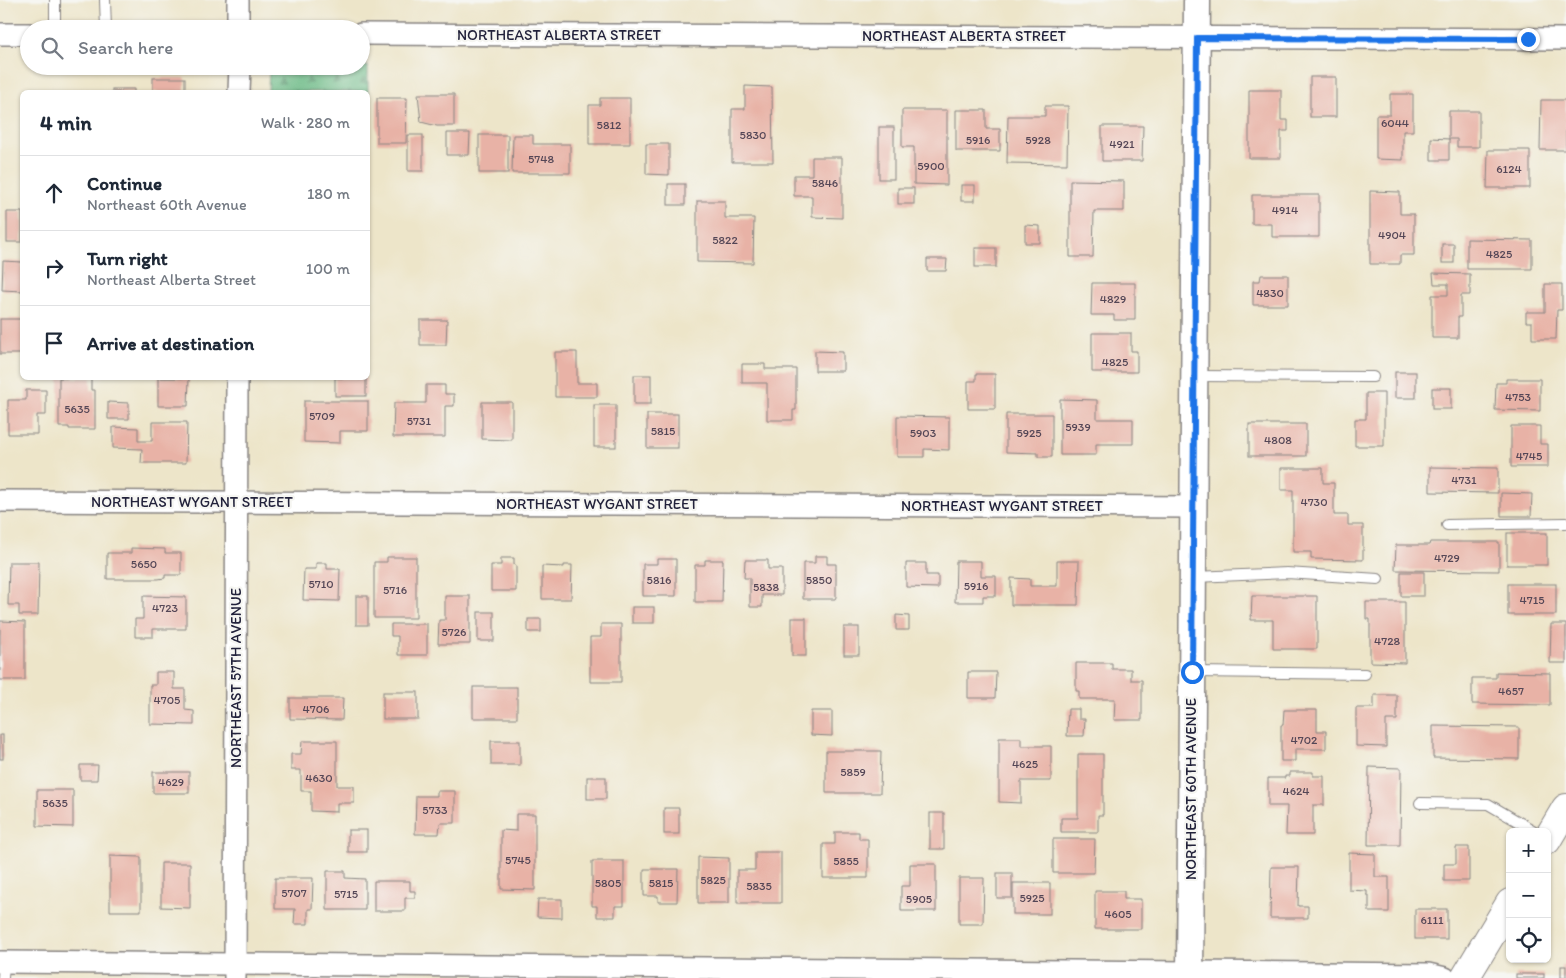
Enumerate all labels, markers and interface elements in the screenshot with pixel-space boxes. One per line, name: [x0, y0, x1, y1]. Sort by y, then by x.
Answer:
search box: [20, 20, 370, 75]
street label: NORTHEAST ALBERTA STREET: [457, 26, 662, 44]
street label: NORTHEAST ALBERTA STREET: [862, 27, 1067, 45]
route end: [1517, 28, 1540, 51]
icon: search: [38, 34, 66, 62]
text: Search here: [78, 36, 173, 59]
text: 4 min: [40, 110, 92, 135]
text: Walk · 280 m: [261, 113, 350, 132]
house number: 6044: [1381, 116, 1409, 130]
house number: 5812: [597, 118, 622, 132]
house number: 5830: [740, 128, 766, 142]
house number: 5916: [966, 133, 990, 147]
house number: 5928: [1025, 133, 1051, 147]
house number: 4921: [1109, 137, 1135, 151]
house number: 5748: [528, 152, 554, 166]
house number: 5900: [917, 159, 945, 173]
house number: 6124: [1496, 162, 1522, 176]
text: Continue: [87, 172, 162, 195]
house number: 5846: [812, 176, 838, 190]
icon: ahead: [40, 179, 68, 207]
text: 180 m: [307, 184, 350, 203]
text: Northeast 60th Avenue: [87, 195, 247, 214]
house number: 4914: [1272, 203, 1298, 217]
house number: 4904: [1378, 228, 1406, 242]
house number: 5822: [712, 233, 738, 247]
text: Turn right: [87, 247, 168, 270]
house number: 4825: [1486, 247, 1512, 261]
icon: right: [40, 254, 68, 282]
text: 100 m: [306, 259, 350, 278]
text: Northeast Alberta Street: [87, 270, 256, 289]
house number: 4830: [1256, 286, 1284, 300]
house number: 4829: [1100, 292, 1126, 306]
icon: arrive: [40, 329, 68, 357]
text: Arrive at destination: [87, 332, 254, 355]
house number: 4825: [1102, 355, 1128, 369]
house number: 4753: [1505, 390, 1531, 404]
house number: 5635: [64, 402, 90, 416]
house number: 5709: [309, 409, 335, 423]
house number: 5731: [407, 414, 432, 428]
house number: 5939: [1065, 420, 1091, 434]
house number: 5815: [651, 424, 675, 438]
house number: 5903: [910, 426, 937, 440]
house number: 5925: [1016, 426, 1042, 440]
house number: 4808: [1264, 433, 1292, 447]
house number: 4745: [1516, 449, 1542, 463]
house number: 4731: [1451, 473, 1477, 487]
street label: NORTHEAST WYGANT STREET: [91, 493, 293, 511]
street label: NORTHEAST WYGANT STREET: [496, 495, 698, 513]
house number: 4730: [1300, 495, 1328, 509]
street label: NORTHEAST WYGANT STREET: [901, 497, 1103, 515]
house number: 4729: [1434, 551, 1460, 565]
house number: 5650: [131, 557, 157, 571]
house number: 5816: [647, 573, 671, 587]
house number: 5850: [806, 573, 832, 587]
house number: 5710: [308, 577, 334, 591]
house number: 5916: [964, 579, 988, 593]
house number: 5838: [753, 580, 779, 594]
house number: 5716: [383, 583, 407, 597]
street label: NORTHEAST 57TH AVENUE: [227, 588, 245, 768]
house number: 4715: [1519, 593, 1545, 607]
house number: 4723: [152, 601, 178, 615]
house number: 5726: [442, 625, 466, 639]
house number: 4728: [1374, 634, 1400, 648]
route start: [1181, 661, 1204, 684]
house number: 4657: [1498, 684, 1524, 698]
house number: 4705: [154, 693, 180, 707]
street label: NORTHEAST 60TH AVENUE: [1182, 698, 1200, 880]
house number: 4706: [303, 702, 329, 716]
house number: 4702: [1291, 733, 1318, 747]
house number: 4625: [1012, 757, 1038, 771]
house number: 5859: [840, 765, 866, 779]
house number: 4630: [305, 771, 333, 785]
house number: 4629: [158, 775, 184, 789]
house number: 4624: [1282, 784, 1310, 798]
house number: 5635: [42, 796, 68, 810]
house number: 5733: [422, 803, 448, 817]
map controls: [1506, 828, 1551, 963]
button: +: [1506, 828, 1551, 873]
house number: 5745: [505, 853, 531, 867]
house number: 5855: [833, 854, 859, 868]
house number: 5825: [700, 873, 726, 887]
button: −: [1506, 873, 1551, 918]
house number: 5805: [595, 876, 621, 890]
house number: 5815: [649, 876, 673, 890]
house number: 5835: [746, 879, 772, 893]
house number: 5707: [281, 886, 307, 900]
house number: 5715: [334, 887, 358, 901]
house number: 5925: [1019, 891, 1045, 905]
house number: 5905: [906, 892, 932, 906]
house number: 4605: [1104, 907, 1132, 921]
house number: 6111: [1420, 913, 1444, 927]
button: locate: [1506, 918, 1551, 963]

